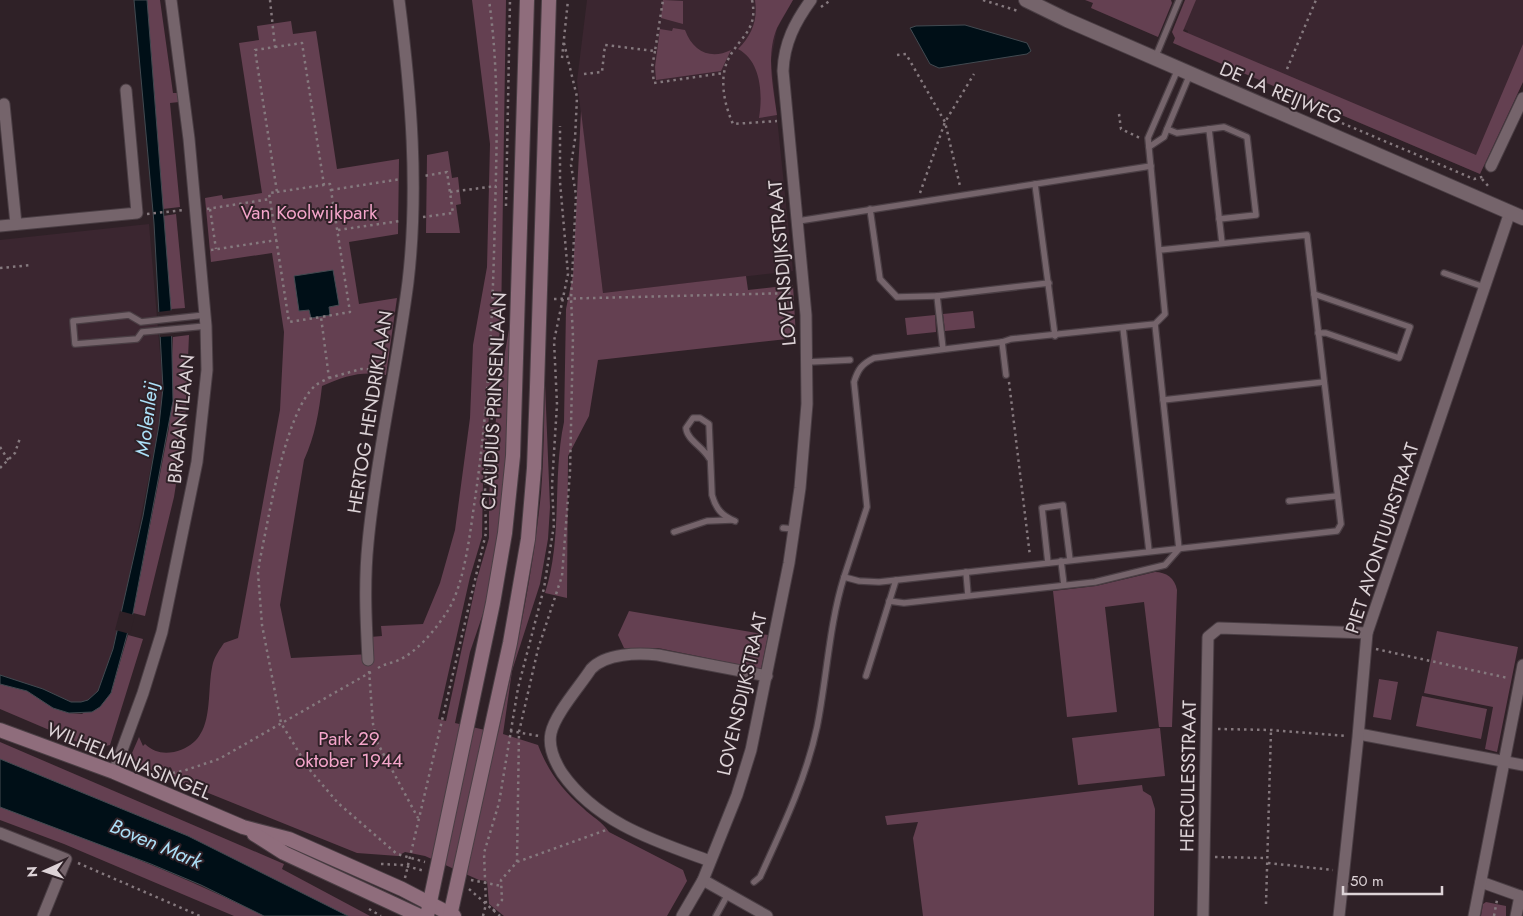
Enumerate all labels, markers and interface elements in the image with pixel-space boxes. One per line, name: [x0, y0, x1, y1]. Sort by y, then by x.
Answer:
street label: DE LA REIJWEG: [1216, 55, 1346, 131]
street label: LOVENSDIJKSTRAAT: [761, 179, 803, 347]
park label: Van Koolwijkpark: [241, 199, 378, 226]
street label: CLAUDIUS PRINSENLAAN: [475, 292, 513, 510]
street label: HERTOG HENDRIKLAAN: [341, 309, 399, 515]
street label: BRABANTLAAN: [161, 353, 201, 485]
water label: Molenleij: [128, 379, 166, 458]
street label: PIET AVONTUURSTRAAT: [1338, 439, 1426, 637]
street label: LOVENSDIJKSTRAAT: [710, 610, 774, 778]
street label: HERCULESSTRAAT: [1173, 700, 1203, 852]
street label: WILHELMINASINGEL: [43, 716, 216, 807]
park label: Park 29 oktober 1944: [295, 725, 403, 774]
water label: Boven Mark: [105, 812, 208, 877]
north arrow: [20, 846, 70, 896]
scale bar: [1343, 864, 1442, 896]
text: N: [22, 866, 42, 878]
text: 50 m: [1350, 870, 1384, 892]

